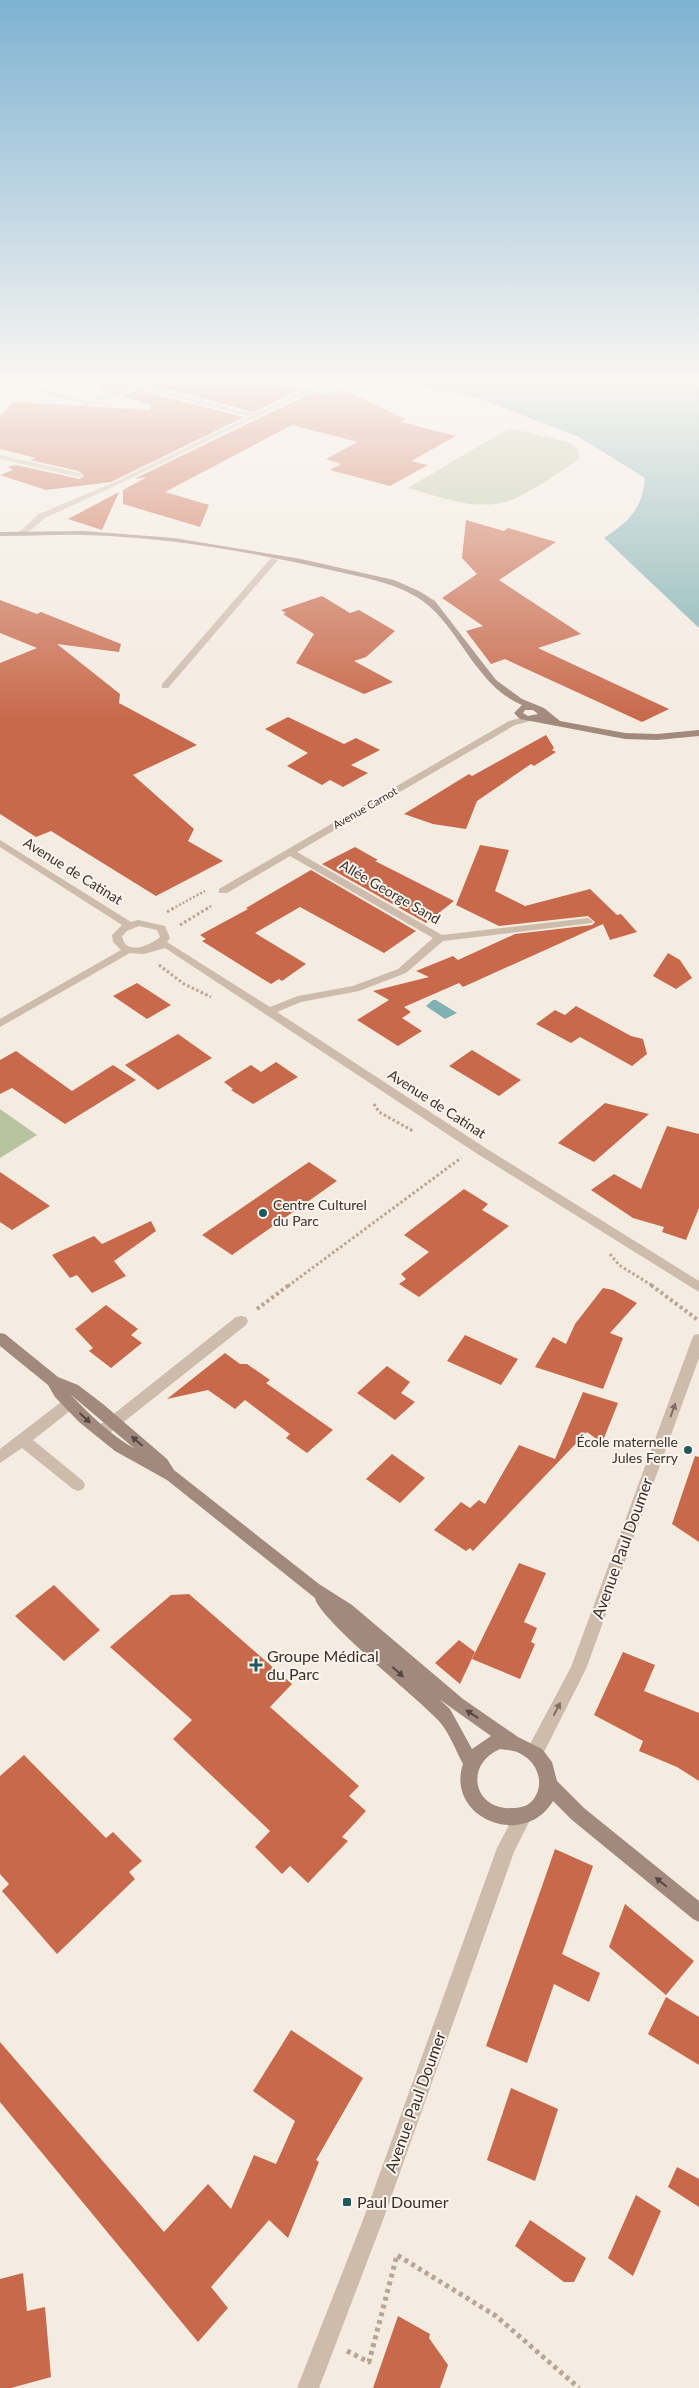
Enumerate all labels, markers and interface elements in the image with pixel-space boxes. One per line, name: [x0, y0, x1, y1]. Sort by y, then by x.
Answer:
street label: Avenue Carnot: [330, 784, 399, 831]
street label: Avenue de Catinat: [21, 833, 126, 908]
street label: Allée George Sand: [337, 856, 443, 927]
street label: Avenue de Catinat: [385, 1066, 489, 1142]
place label: Centre Culturel du Parc: [273, 1196, 367, 1229]
marker: Centre Culturel du Parc: [257, 1207, 269, 1219]
one-way arrow: [670, 1403, 677, 1418]
one-way arrow: [78, 1412, 90, 1424]
place label: École maternelle Jules Ferry: [576, 1433, 679, 1466]
one-way arrow: [131, 1436, 144, 1447]
marker: École maternelle Jules Ferry: [682, 1444, 694, 1456]
street label: Avenue Paul Doumer: [587, 1475, 656, 1621]
place label: Groupe Médical du Parc: [267, 1646, 379, 1683]
marker: Groupe Médical du Parc: [249, 1658, 263, 1672]
one-way arrow: [392, 1667, 405, 1678]
one-way arrow: [553, 1701, 561, 1716]
one-way arrow: [465, 1709, 478, 1719]
one-way arrow: [655, 1877, 668, 1888]
street label: Avenue Paul Doumer: [380, 2029, 449, 2175]
place label: Paul Doumer: [357, 2192, 449, 2211]
marker: Paul Doumer: [341, 2196, 353, 2208]

